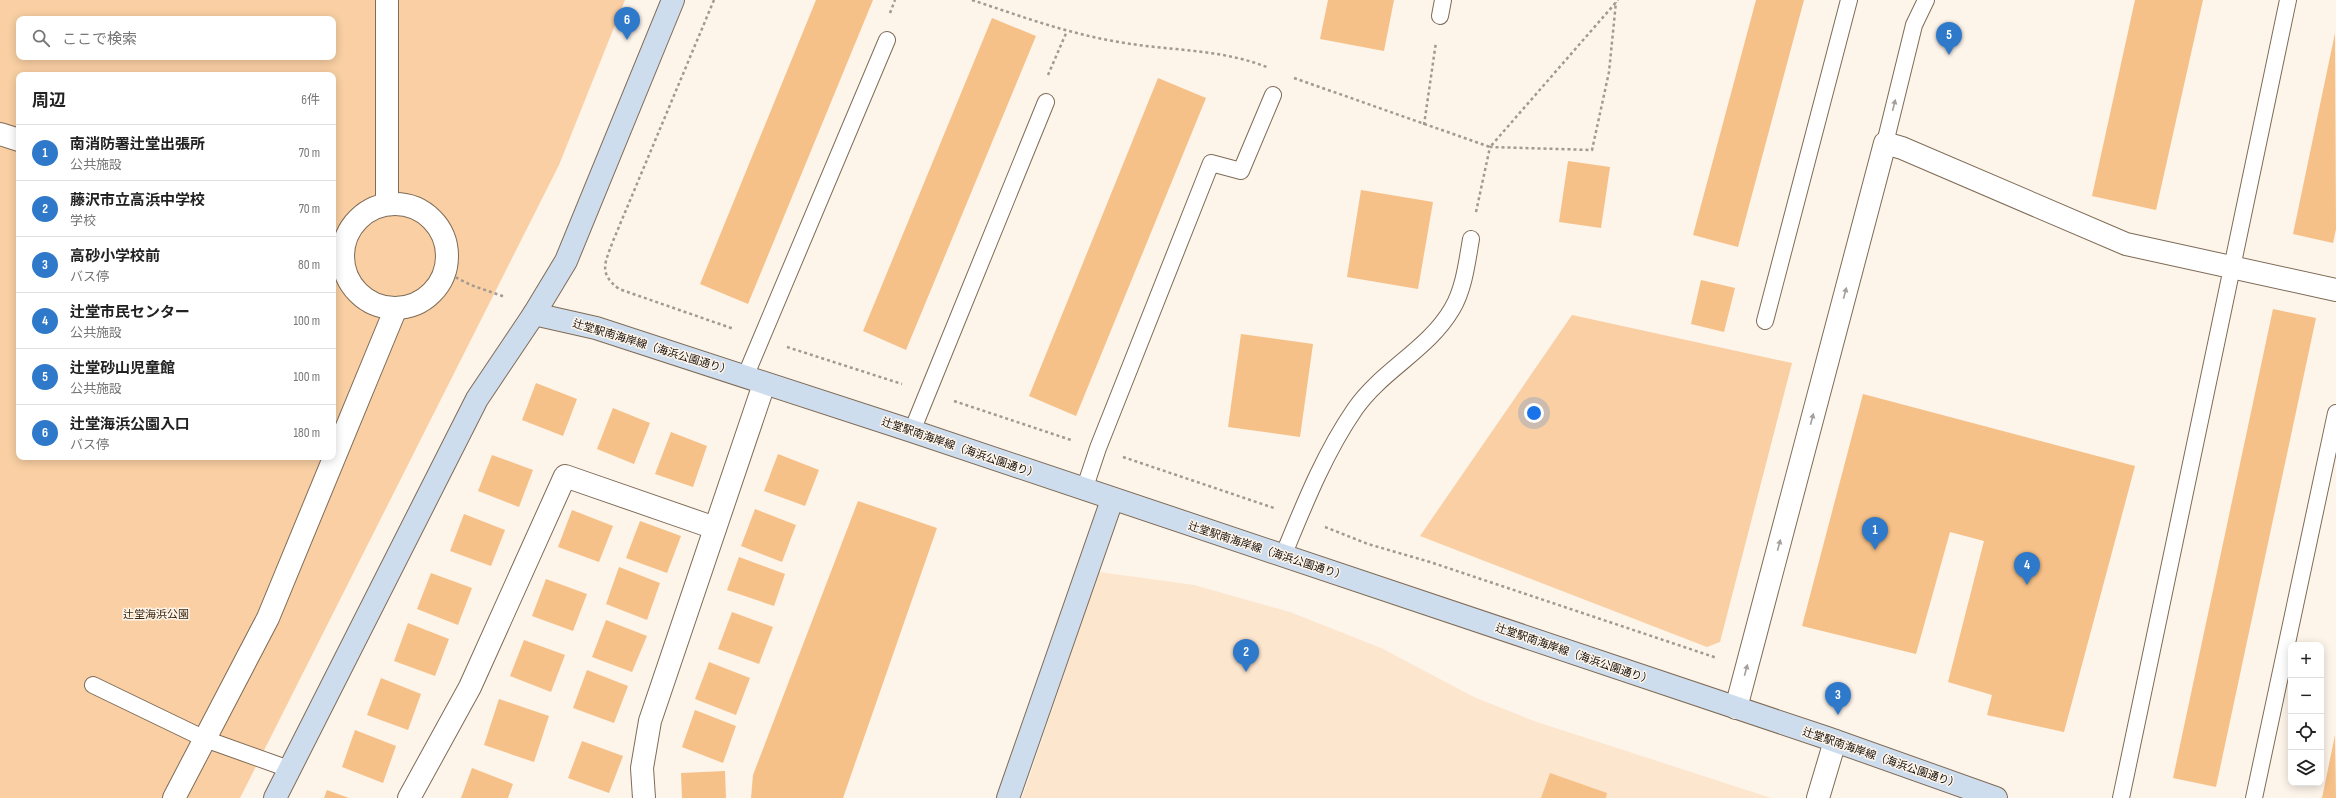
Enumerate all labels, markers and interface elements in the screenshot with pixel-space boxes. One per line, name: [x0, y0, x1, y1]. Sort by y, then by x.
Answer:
pin: 6: [614, 7, 640, 40]
search box: [16, 16, 336, 60]
pin: 5: [1936, 22, 1962, 55]
icon: search: [30, 27, 52, 49]
text: ここで検索: [62, 30, 137, 49]
text: 周辺: [32, 91, 66, 111]
text: 6件: [301, 92, 320, 108]
one-way arrow: [1892, 99, 1898, 111]
text: 南消防署辻堂出張所: [70, 135, 205, 154]
text: 1: [42, 145, 48, 161]
text: 70 m: [299, 145, 320, 161]
text: 公共施設: [70, 157, 122, 173]
text: 藤沢市立高浜中学校: [70, 191, 205, 210]
text: 2: [42, 201, 48, 217]
text: 70 m: [299, 201, 320, 217]
text: 学校: [70, 213, 96, 229]
text: 高砂小学校前: [70, 247, 160, 266]
text: 3: [42, 257, 48, 273]
text: 80 m: [298, 257, 320, 273]
text: バス停: [70, 269, 109, 285]
one-way arrow: [1842, 287, 1848, 299]
text: 辻堂市民センター: [70, 303, 190, 322]
text: 4: [42, 313, 48, 329]
text: 100 m: [293, 313, 320, 329]
street label: 辻堂駅南海岸線（海浜公園通り）: [571, 317, 733, 377]
text: 公共施設: [70, 325, 122, 341]
text: 辻堂砂山児童館: [70, 359, 175, 378]
text: 5: [42, 369, 48, 385]
text: 100 m: [293, 369, 320, 385]
text: 公共施設: [70, 381, 122, 397]
your location: [1524, 403, 1544, 423]
one-way arrow: [1809, 413, 1815, 425]
text: 辻堂海浜公園入口: [70, 415, 190, 434]
street label: 辻堂駅南海岸線（海浜公園通り）: [880, 415, 1040, 481]
text: 6: [42, 425, 48, 441]
text: 180 m: [294, 425, 320, 441]
text: バス停: [70, 437, 109, 453]
pin: 1: [1862, 517, 1888, 550]
street label: 辻堂駅南海岸線（海浜公園通り）: [1187, 519, 1347, 583]
one-way arrow: [1776, 539, 1782, 551]
pin: 4: [2014, 552, 2040, 585]
park label: 辻堂海浜公園: [123, 608, 189, 621]
street label: 辻堂駅南海岸線（海浜公園通り）: [1494, 621, 1654, 687]
pin: 2: [1233, 639, 1259, 672]
map controls: [2288, 642, 2324, 786]
button: +: [2288, 642, 2324, 678]
one-way arrow: [1743, 664, 1749, 676]
button: −: [2288, 678, 2324, 714]
pin: 3: [1825, 682, 1851, 715]
button: locate: [2288, 714, 2324, 750]
street label: 辻堂駅南海岸線（海浜公園通り）: [1801, 725, 1961, 791]
button: layers: [2288, 750, 2324, 786]

